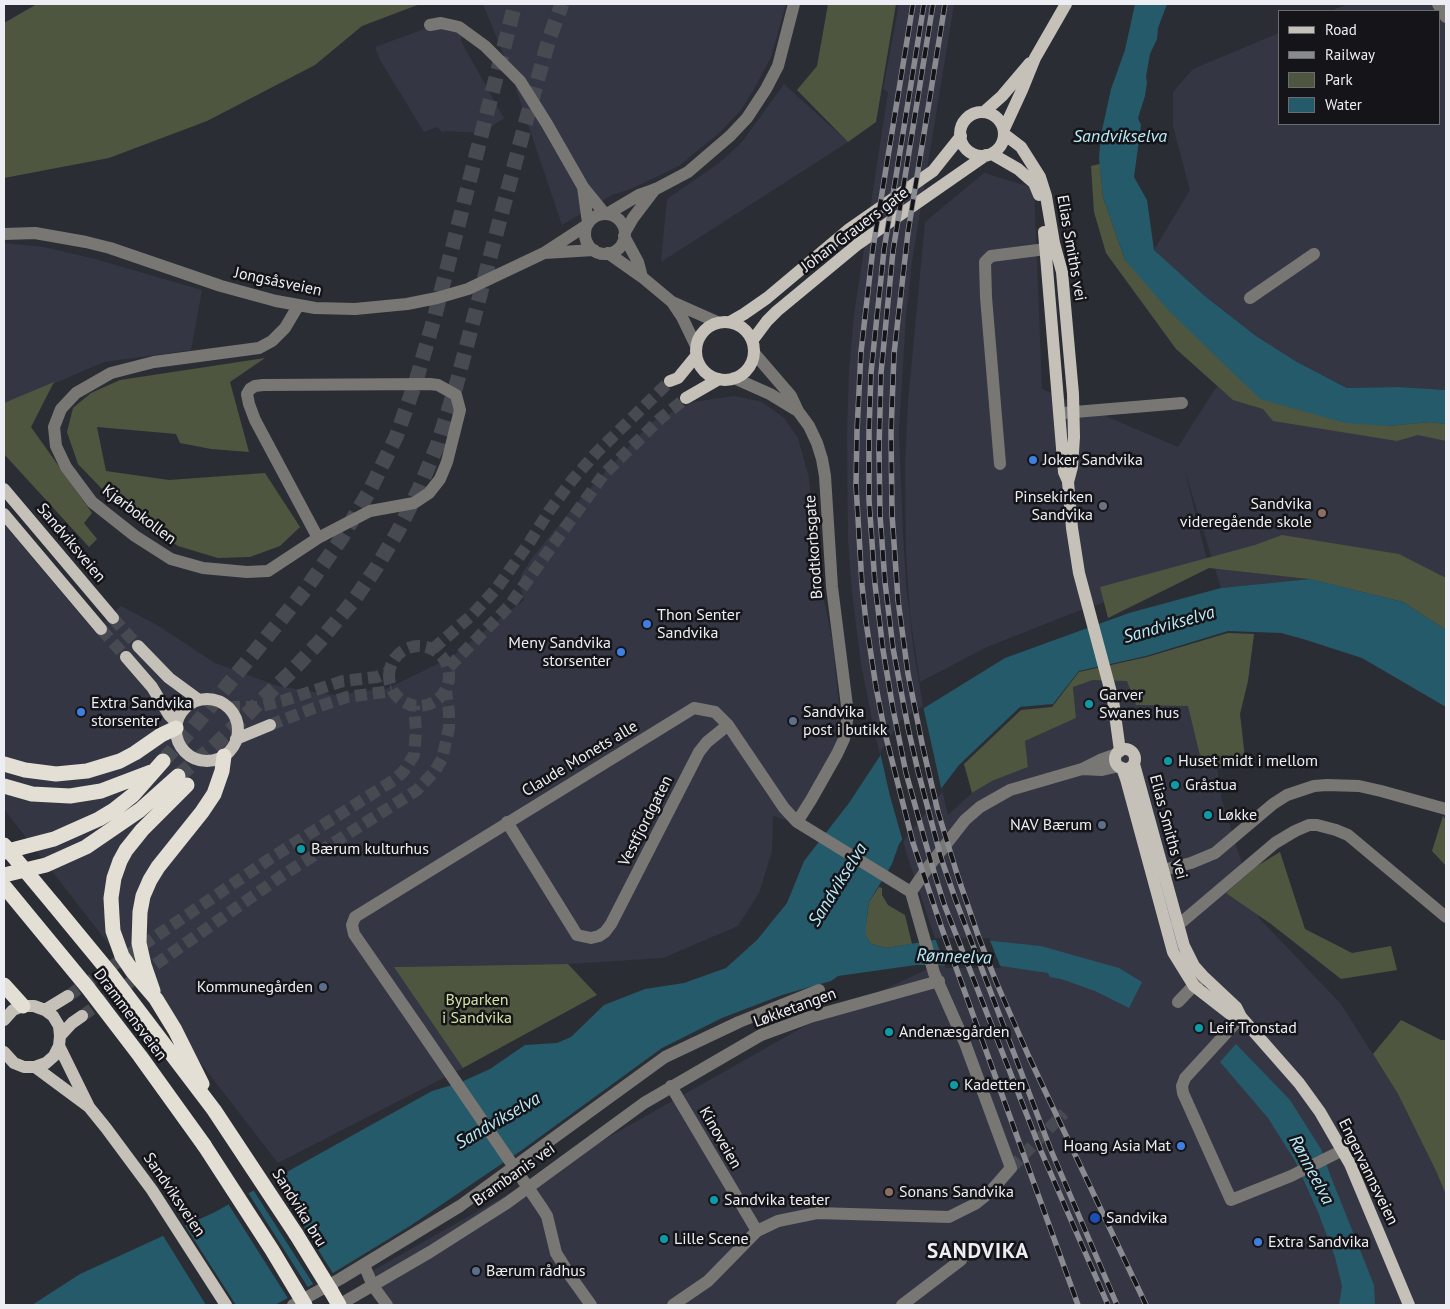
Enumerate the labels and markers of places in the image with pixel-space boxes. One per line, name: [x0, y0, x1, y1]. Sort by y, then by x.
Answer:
place label: Joker Sandvika: [1043, 450, 1143, 470]
marker: Joker Sandvika: [1027, 454, 1039, 466]
place label: Pinsekirken Sandvika: [1014, 487, 1093, 525]
place label: Sandvika videregående skole: [1180, 494, 1312, 532]
marker: Pinsekirken Sandvika: [1097, 500, 1109, 512]
marker: Sandvika videregående skole: [1316, 507, 1328, 519]
place label: Thon Senter Sandvika: [657, 605, 740, 643]
marker: Thon Senter Sandvika: [641, 618, 653, 630]
place label: Meny Sandvika storsenter: [508, 633, 611, 671]
marker: Meny Sandvika storsenter: [615, 646, 627, 658]
place label: Garver Swanes hus: [1099, 685, 1179, 723]
place label: Extra Sandvika storsenter: [91, 693, 192, 731]
marker: Garver Swanes hus: [1083, 698, 1095, 710]
place label: Sandvika post i butikk: [803, 702, 888, 740]
marker: Extra Sandvika storsenter: [75, 706, 87, 718]
marker: Sandvika post i butikk: [787, 715, 799, 727]
place label: Huset midt i mellom: [1178, 751, 1318, 771]
marker: Huset midt i mellom: [1162, 755, 1174, 767]
place label: Gråstua: [1185, 775, 1237, 795]
marker: Gråstua: [1169, 779, 1181, 791]
place label: Løkke: [1218, 805, 1257, 825]
marker: Løkke: [1202, 809, 1214, 821]
place label: NAV Bærum: [1010, 815, 1092, 835]
marker: NAV Bærum: [1096, 819, 1108, 831]
place label: Bærum kulturhus: [311, 839, 429, 859]
marker: Bærum kulturhus: [295, 843, 307, 855]
place label: Kommunegården: [197, 977, 313, 997]
marker: Kommunegården: [317, 981, 329, 993]
place label: Leif Tronstad: [1209, 1018, 1297, 1038]
place label: Andenæsgården: [899, 1022, 1010, 1042]
marker: Leif Tronstad: [1193, 1022, 1205, 1034]
marker: Andenæsgården: [883, 1026, 895, 1038]
place label: Kadetten: [964, 1075, 1026, 1095]
marker: Kadetten: [948, 1079, 960, 1091]
place label: Hoang Asia Mat: [1064, 1136, 1171, 1156]
marker: Hoang Asia Mat: [1175, 1140, 1187, 1152]
place label: Sonans Sandvika: [899, 1182, 1014, 1202]
marker: Sonans Sandvika: [883, 1186, 895, 1198]
place label: Sandvika teater: [724, 1190, 830, 1210]
marker: Sandvika teater: [708, 1194, 720, 1206]
place label: Sandvika: [1106, 1208, 1167, 1228]
marker: Sandvika: [1088, 1211, 1102, 1225]
place label: Lille Scene: [674, 1229, 749, 1249]
place label: Extra Sandvika: [1268, 1232, 1369, 1252]
marker: Lille Scene: [658, 1233, 670, 1245]
marker: Extra Sandvika: [1252, 1236, 1264, 1248]
place label: Bærum rådhus: [486, 1261, 586, 1281]
marker: Bærum rådhus: [470, 1265, 482, 1277]

